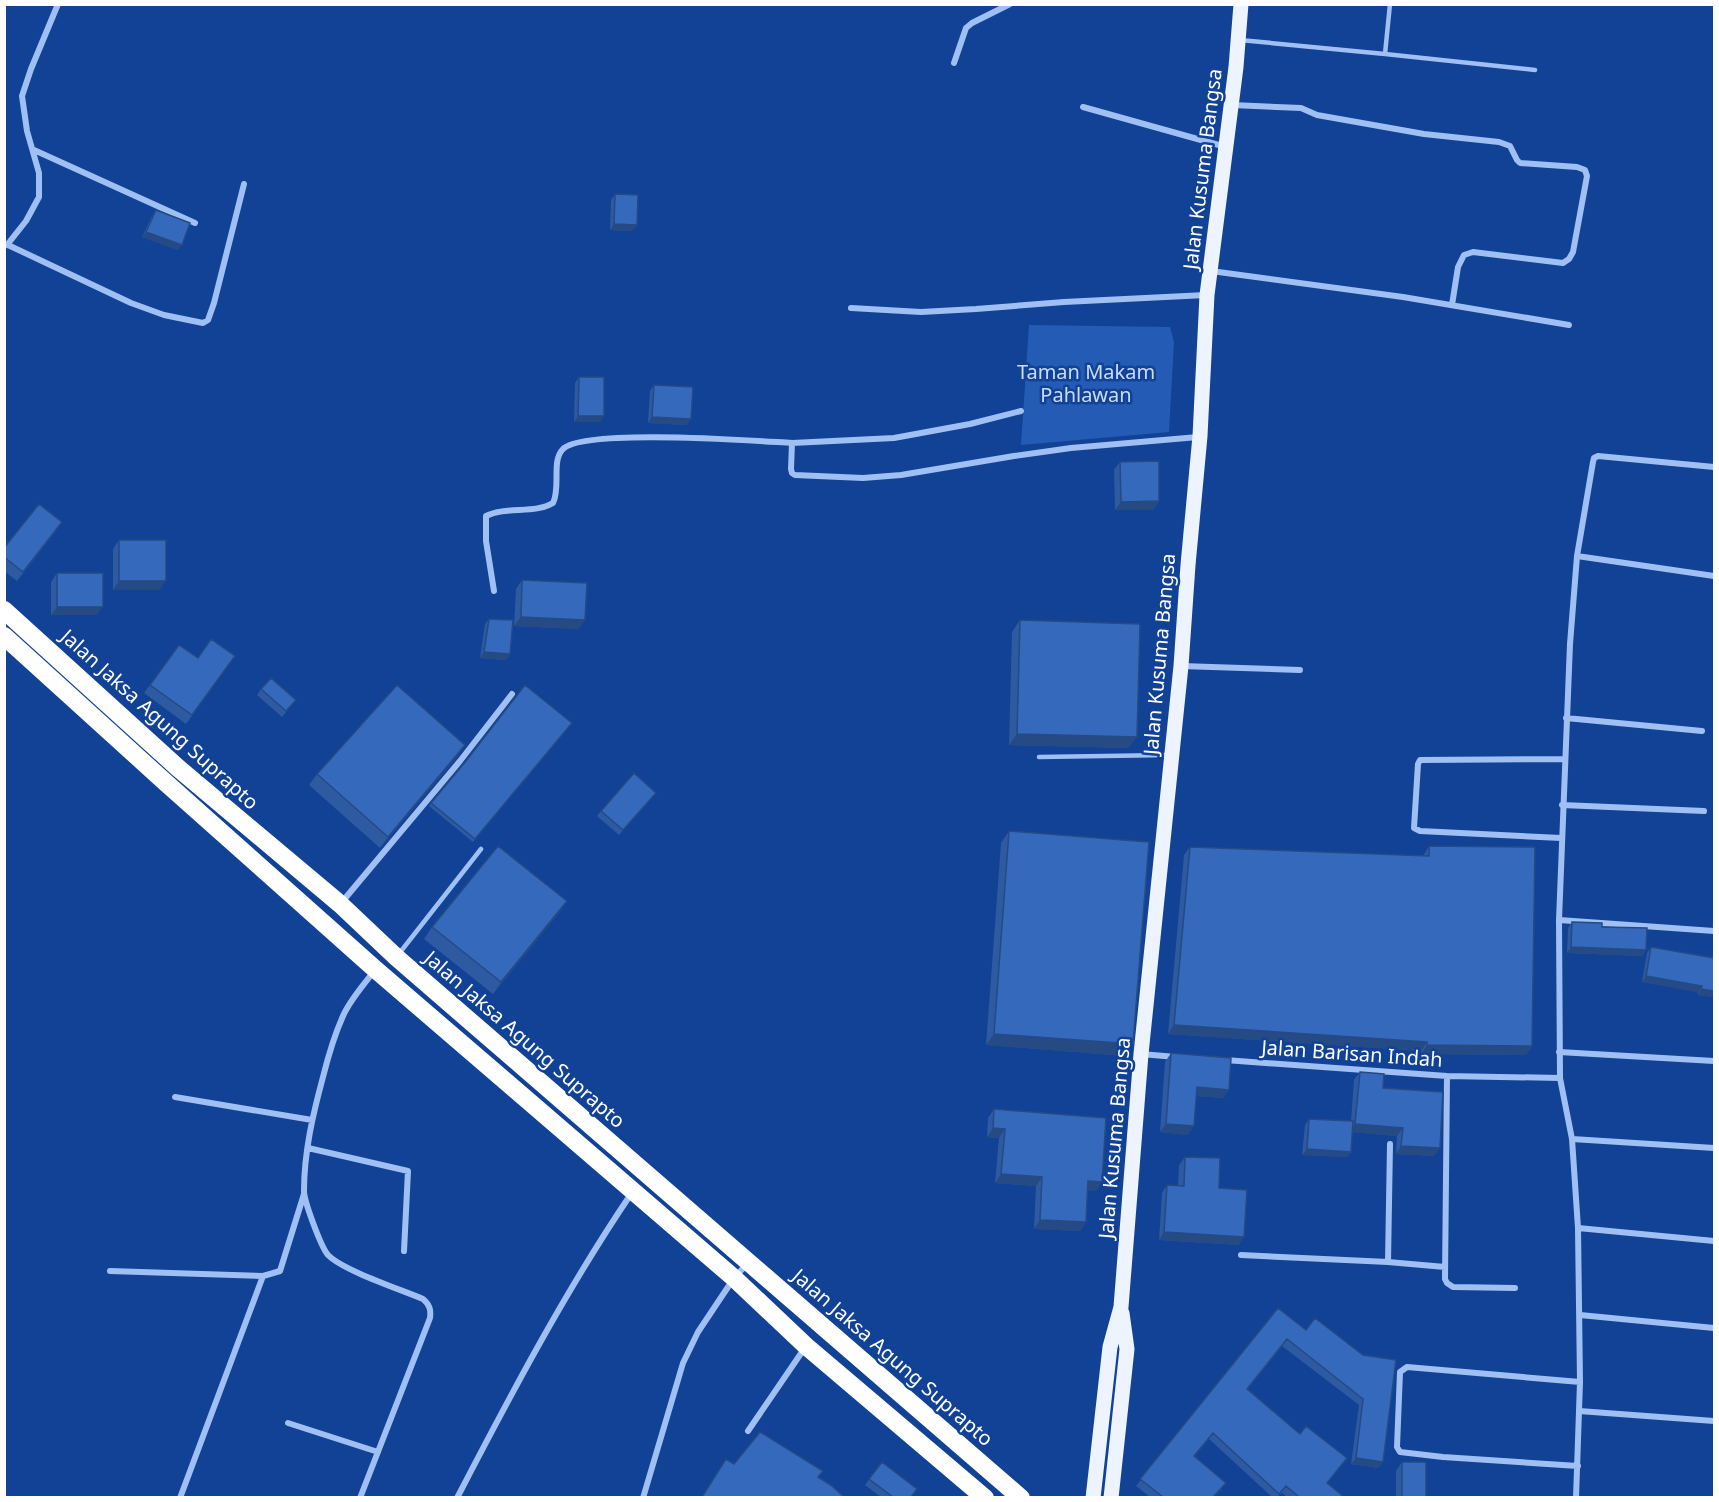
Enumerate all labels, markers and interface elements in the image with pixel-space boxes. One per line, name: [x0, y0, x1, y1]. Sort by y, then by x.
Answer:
street label: Jalan Kusuma Bangsa: [1176, 67, 1228, 273]
park label: Taman Makam Pahlawan: [1017, 358, 1155, 408]
street label: Jalan Kusuma Bangsa: [1137, 552, 1181, 758]
street label: Jalan Jaksa Agung Suprapto: [54, 621, 265, 815]
street label: Jalan Jaksa Agung Suprapto: [417, 943, 631, 1134]
street label: Jalan Barisan Indah: [1258, 1033, 1444, 1073]
street label: Jalan Kusuma Bangsa: [1092, 1036, 1136, 1242]
street label: Jalan Jaksa Agung Suprapto: [785, 1261, 999, 1452]

